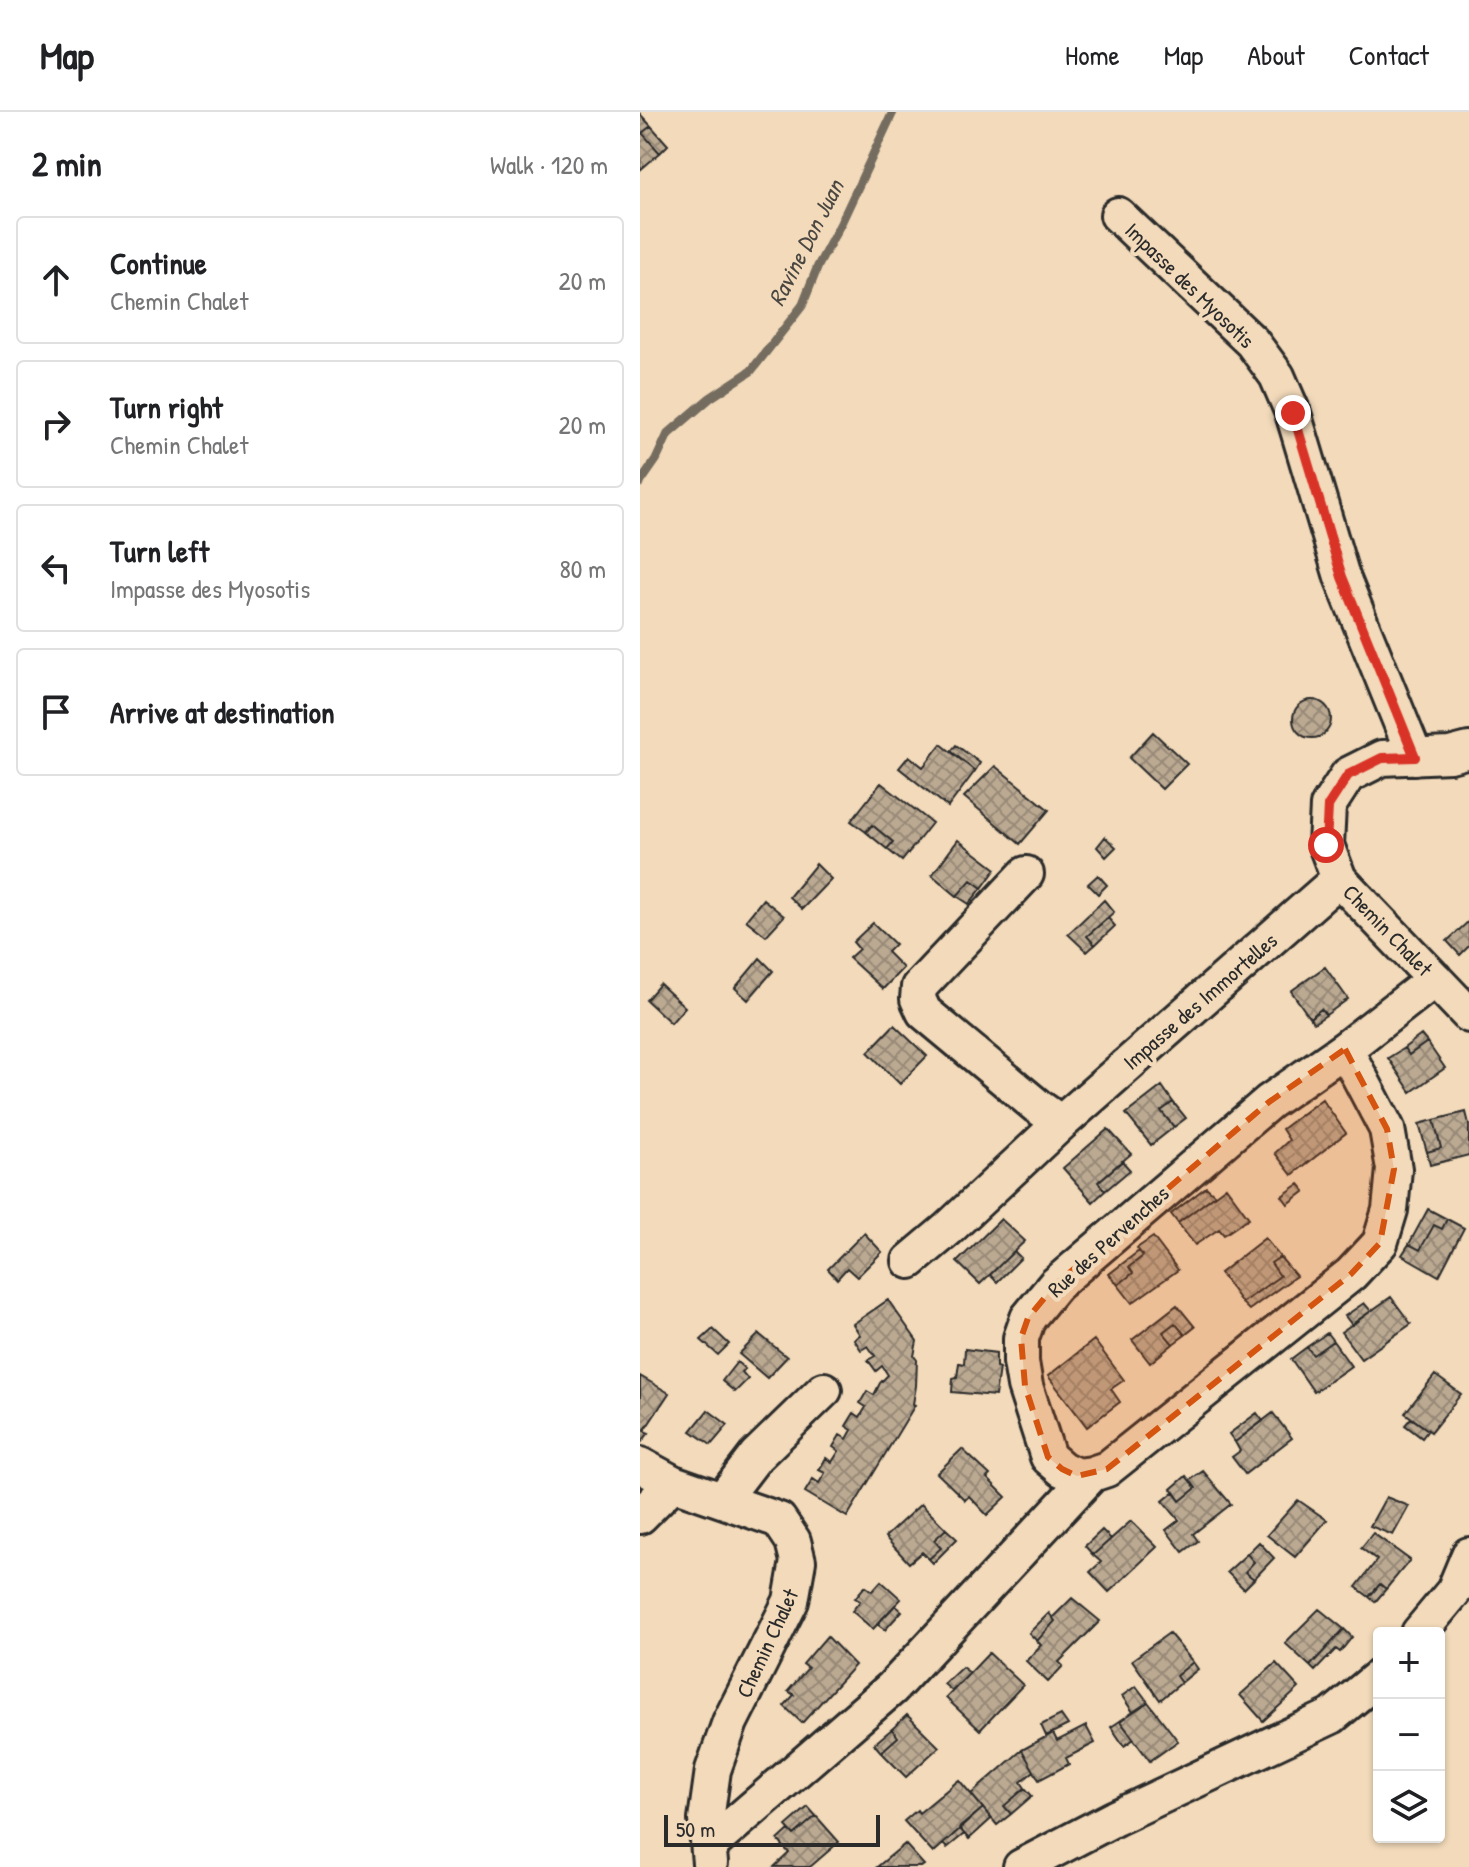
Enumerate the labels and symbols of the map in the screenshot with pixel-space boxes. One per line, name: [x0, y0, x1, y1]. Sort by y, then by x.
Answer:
water label: Ravine Don Juan: [760, 172, 852, 311]
street label: Impasse des Myosotis: [1119, 215, 1261, 355]
route end: [1275, 395, 1311, 431]
route start: [1308, 827, 1344, 863]
street label: Chemin Chalet: [1337, 877, 1440, 983]
street label: Impasse des Immortelles: [1116, 926, 1284, 1076]
street label: Rue des Pervenches: [1041, 1178, 1175, 1304]
street label: Chemin Chalet: [729, 1583, 806, 1702]
scale bar: [664, 1811, 880, 1847]

